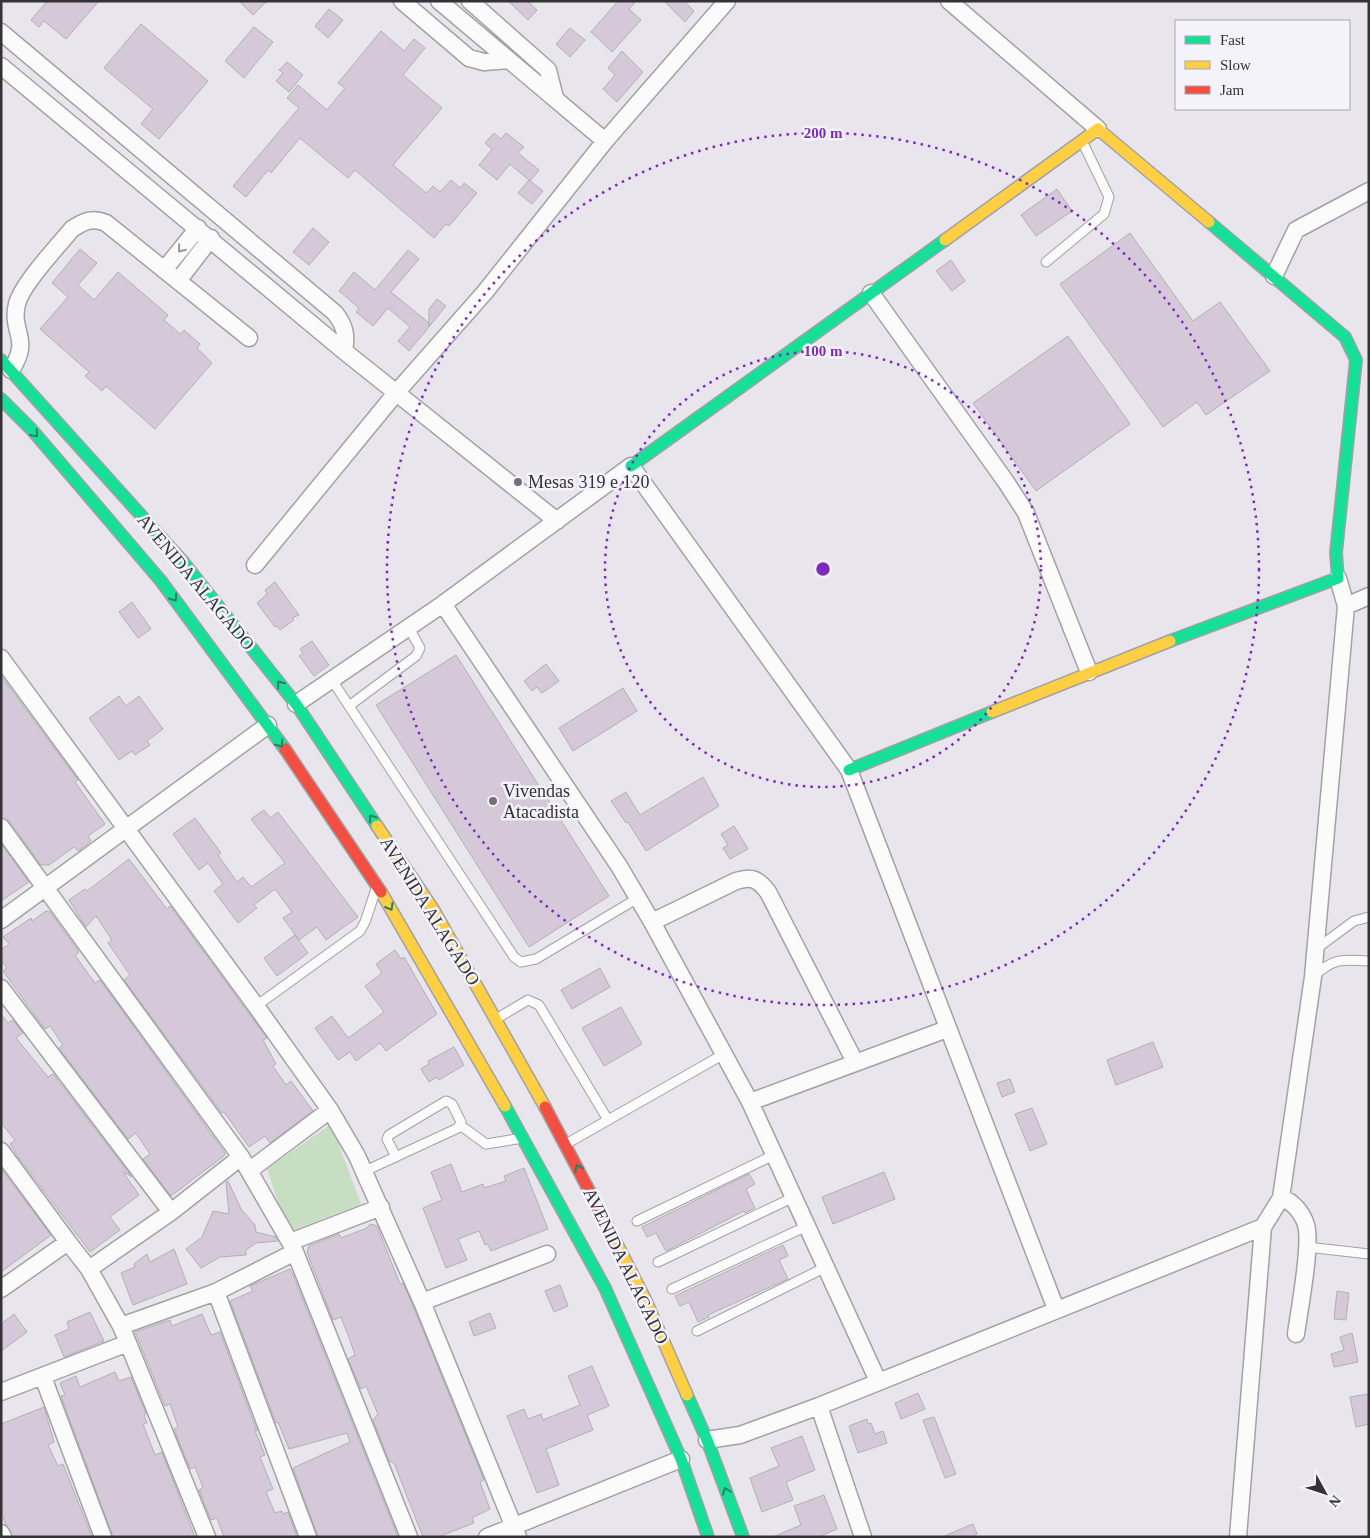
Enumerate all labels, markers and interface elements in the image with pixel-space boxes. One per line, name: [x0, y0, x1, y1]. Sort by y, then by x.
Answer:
legend: [1175, 20, 1350, 110]
text: Fast: [1220, 32, 1246, 48]
text: Slow: [1220, 57, 1251, 73]
text: Jam: [1220, 82, 1244, 98]
text: 200 m: [804, 125, 843, 141]
one-way arrow: [179, 243, 187, 252]
text: 100 m: [804, 343, 843, 359]
one-way arrow: [29, 429, 38, 438]
place label: Mesas 319 e 120: [528, 472, 649, 492]
marker: Mesas 319 e 120: [512, 476, 524, 488]
street label: AVENIDA ALAGADO: [133, 510, 259, 654]
centre of rings: [814, 560, 832, 578]
one-way arrow: [168, 592, 177, 602]
one-way arrow: [277, 681, 285, 690]
one-way arrow: [274, 738, 283, 747]
place label: Vivendas Atacadista: [503, 781, 579, 822]
marker: Vivendas Atacadista: [487, 795, 499, 807]
one-way arrow: [368, 814, 378, 823]
street label: AVENIDA ALAGADO: [376, 833, 484, 989]
one-way arrow: [384, 902, 394, 911]
one-way arrow: [575, 1165, 585, 1174]
street label: AVENIDA ALAGADO: [579, 1185, 673, 1347]
north arrow: [1300, 1468, 1350, 1518]
one-way arrow: [722, 1487, 732, 1496]
text: N: [1326, 1492, 1344, 1510]

